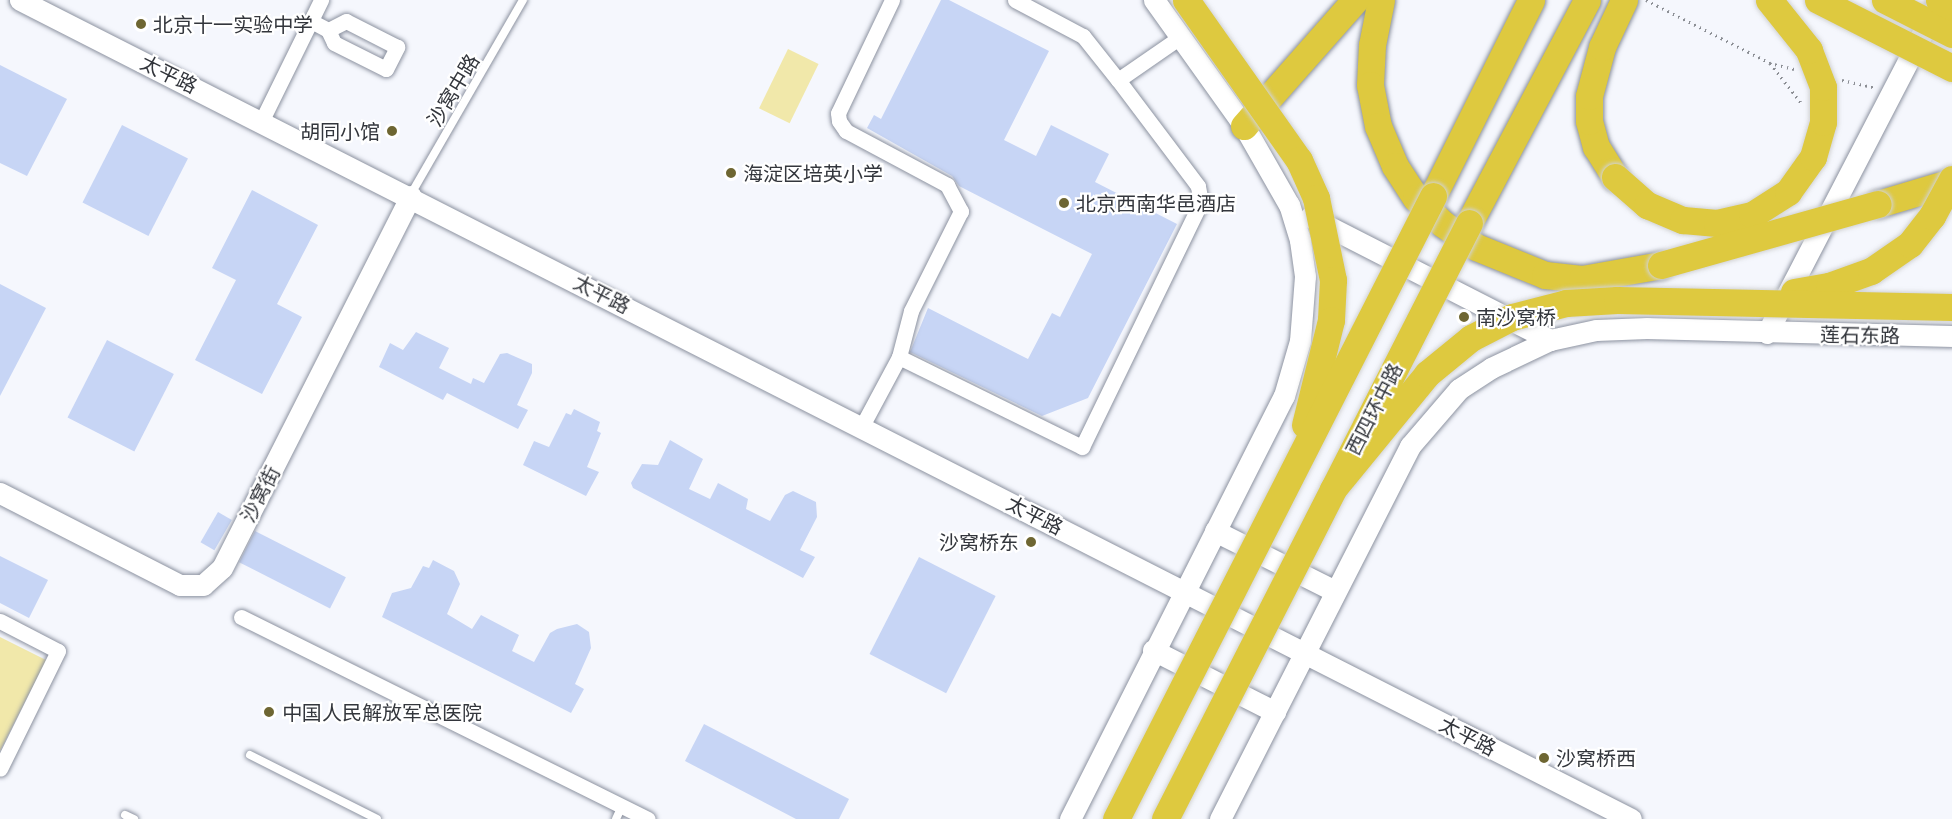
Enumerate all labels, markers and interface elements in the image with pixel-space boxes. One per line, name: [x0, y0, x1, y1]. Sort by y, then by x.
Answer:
place label: 北京十一实验中学: [153, 12, 313, 36]
marker: 北京十一实验中学: [134, 17, 148, 31]
street label: 太平路: [137, 50, 201, 98]
street label: 沙窝中路: [422, 50, 484, 130]
place label: 胡同小馆: [300, 119, 380, 143]
marker: 胡同小馆: [385, 124, 399, 138]
place label: 海淀区培英小学: [743, 161, 883, 185]
marker: 海淀区培英小学: [724, 166, 738, 180]
place label: 北京西南华邑酒店: [1076, 191, 1236, 215]
marker: 北京西南华邑酒店: [1057, 196, 1071, 210]
street label: 太平路: [570, 270, 634, 318]
place label: 南沙窝桥: [1476, 305, 1556, 329]
marker: 南沙窝桥: [1457, 310, 1471, 324]
street label: 莲石东路: [1820, 322, 1900, 348]
street label: 西四环中路: [1341, 359, 1407, 459]
street label: 沙窝街: [236, 462, 284, 526]
street label: 太平路: [1003, 491, 1067, 539]
place label: 沙窝桥东: [939, 530, 1019, 554]
marker: 沙窝桥东: [1024, 535, 1038, 549]
place label: 中国人民解放军总医院: [282, 700, 482, 724]
marker: 中国人民解放军总医院: [260, 703, 278, 721]
street label: 太平路: [1436, 712, 1500, 760]
place label: 沙窝桥西: [1556, 746, 1636, 770]
marker: 沙窝桥西: [1537, 751, 1551, 765]

